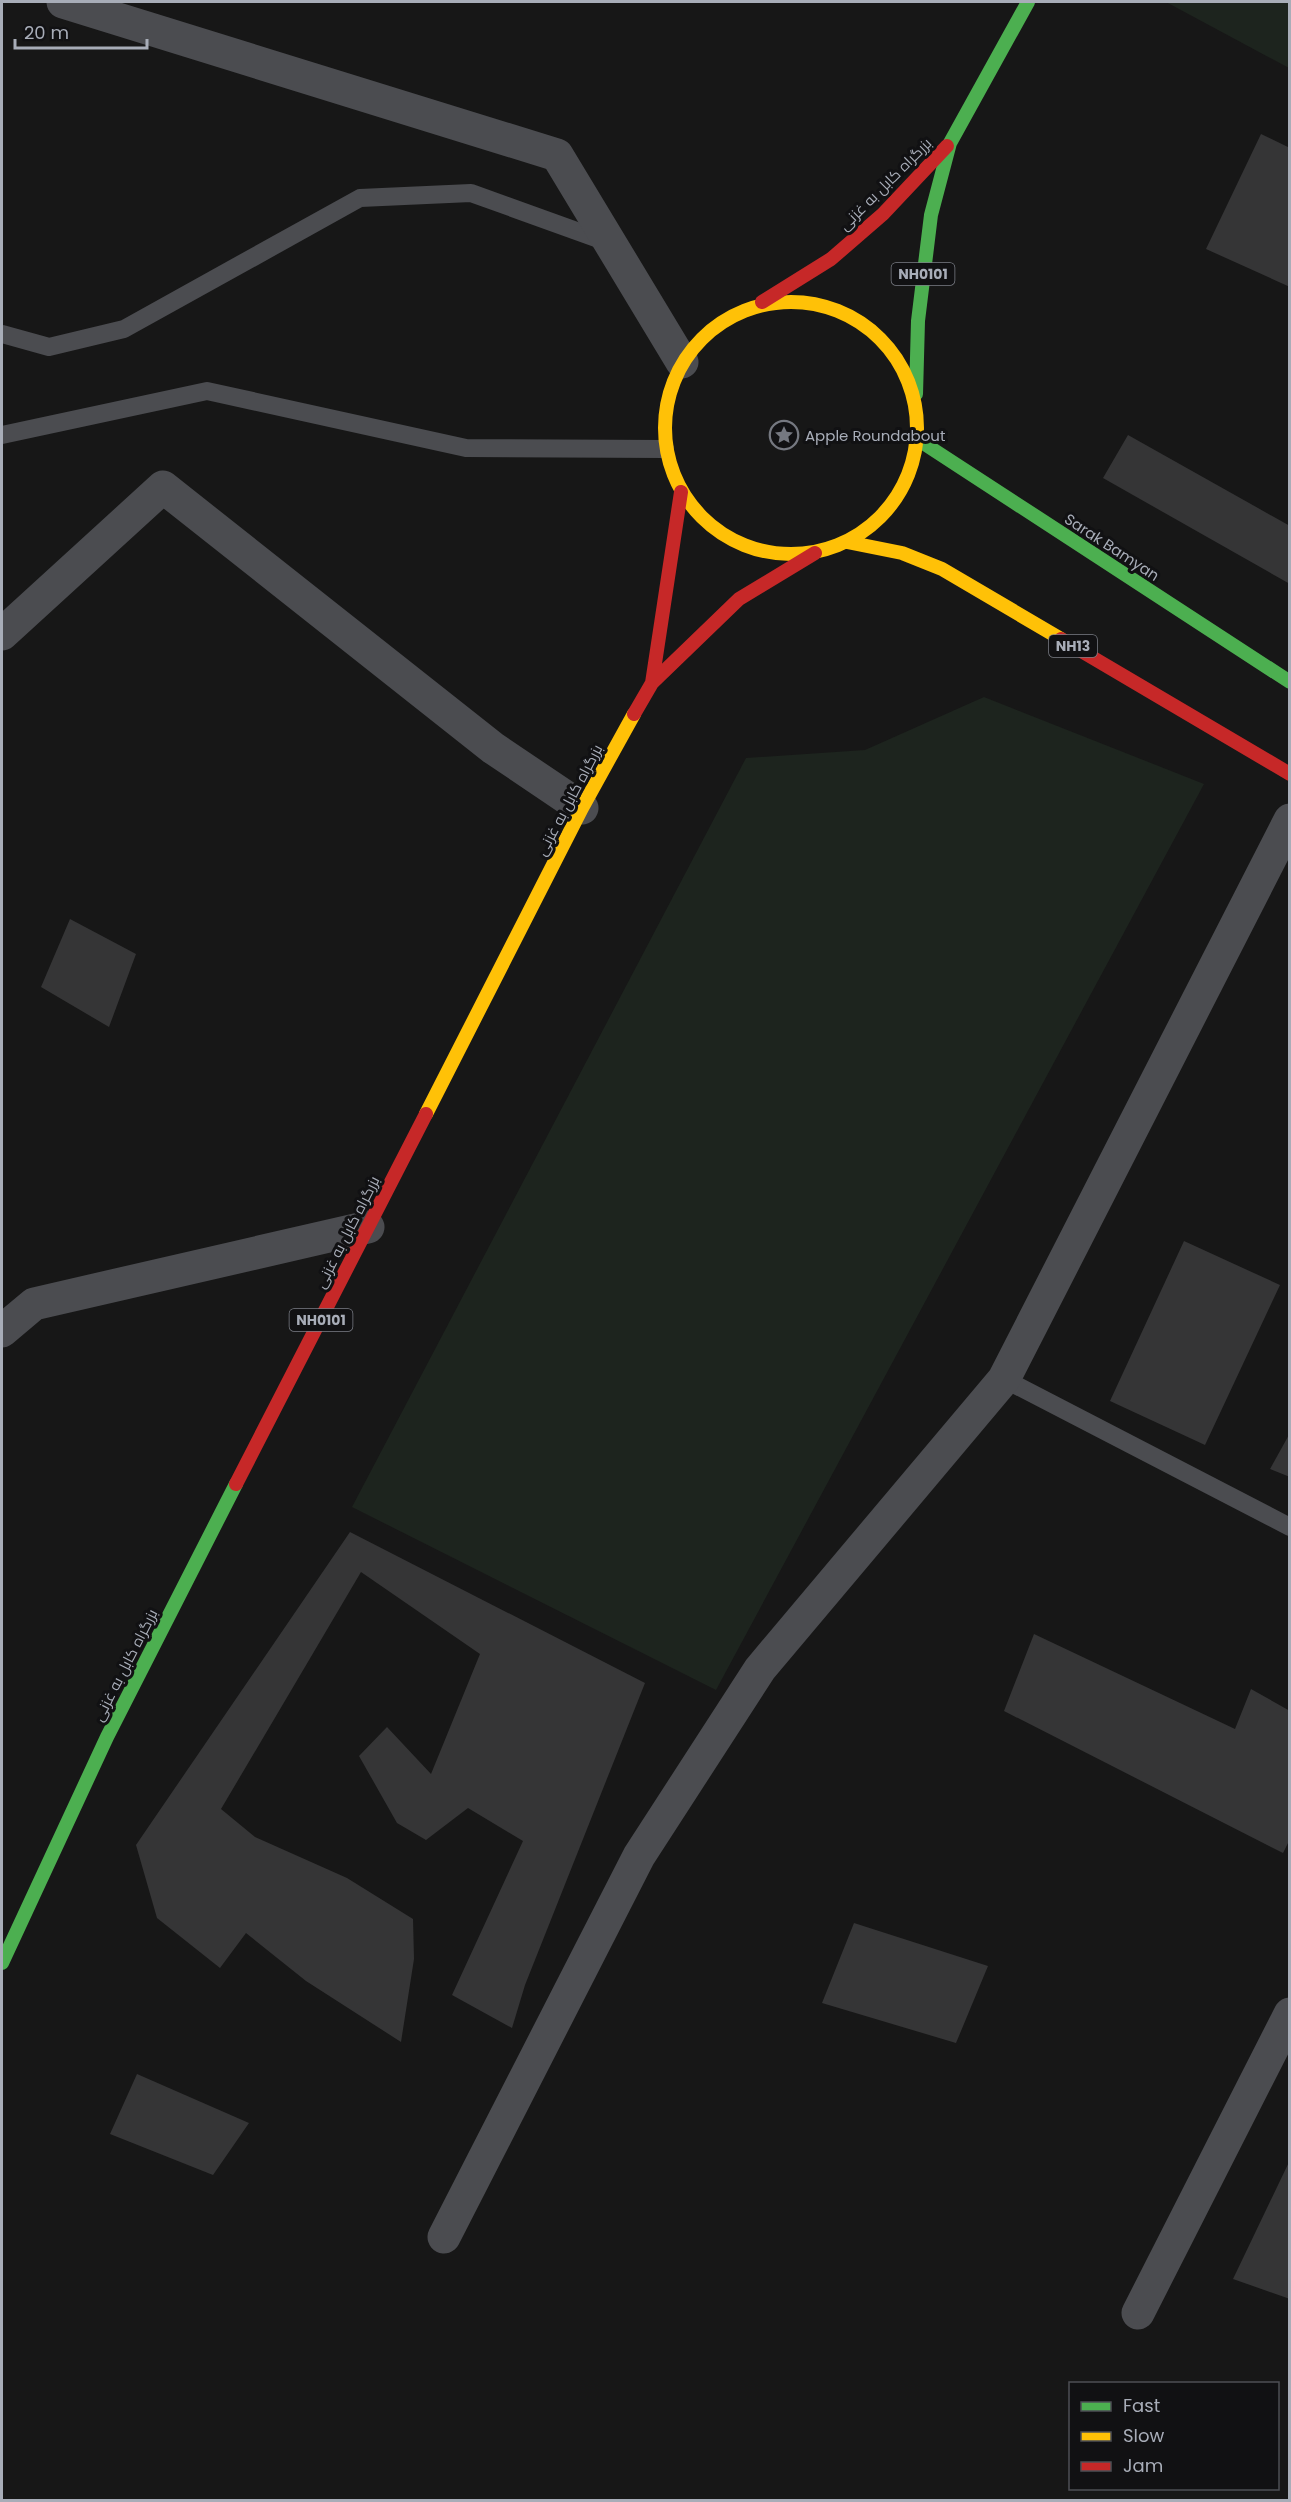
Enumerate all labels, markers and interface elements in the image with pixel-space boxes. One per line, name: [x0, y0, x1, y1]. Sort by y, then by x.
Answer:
scale bar: [15, 12, 147, 50]
text: 20 m: [24, 20, 69, 45]
street label: بزرگراه کابل به غزنی: [834, 133, 936, 235]
road number: NH0101: [892, 263, 954, 285]
place icon: Apple Roundabout: [768, 419, 800, 451]
place label: Apple Roundabout: [805, 425, 945, 446]
street label: Sarak Bamyan: [1060, 508, 1164, 586]
road number: NH13: [1049, 635, 1097, 657]
street label: بزرگراه کابل به غزنی: [531, 741, 607, 859]
street label: بزرگراه کابل به غزنی: [310, 1172, 384, 1292]
road number: NH0101: [290, 1309, 352, 1331]
street label: بزرگراه کابل به غزنی: [88, 1605, 162, 1725]
legend: [1069, 2382, 1279, 2490]
text: Fast: [1123, 2393, 1160, 2418]
text: Slow: [1123, 2423, 1165, 2448]
text: Jam: [1123, 2453, 1163, 2478]

